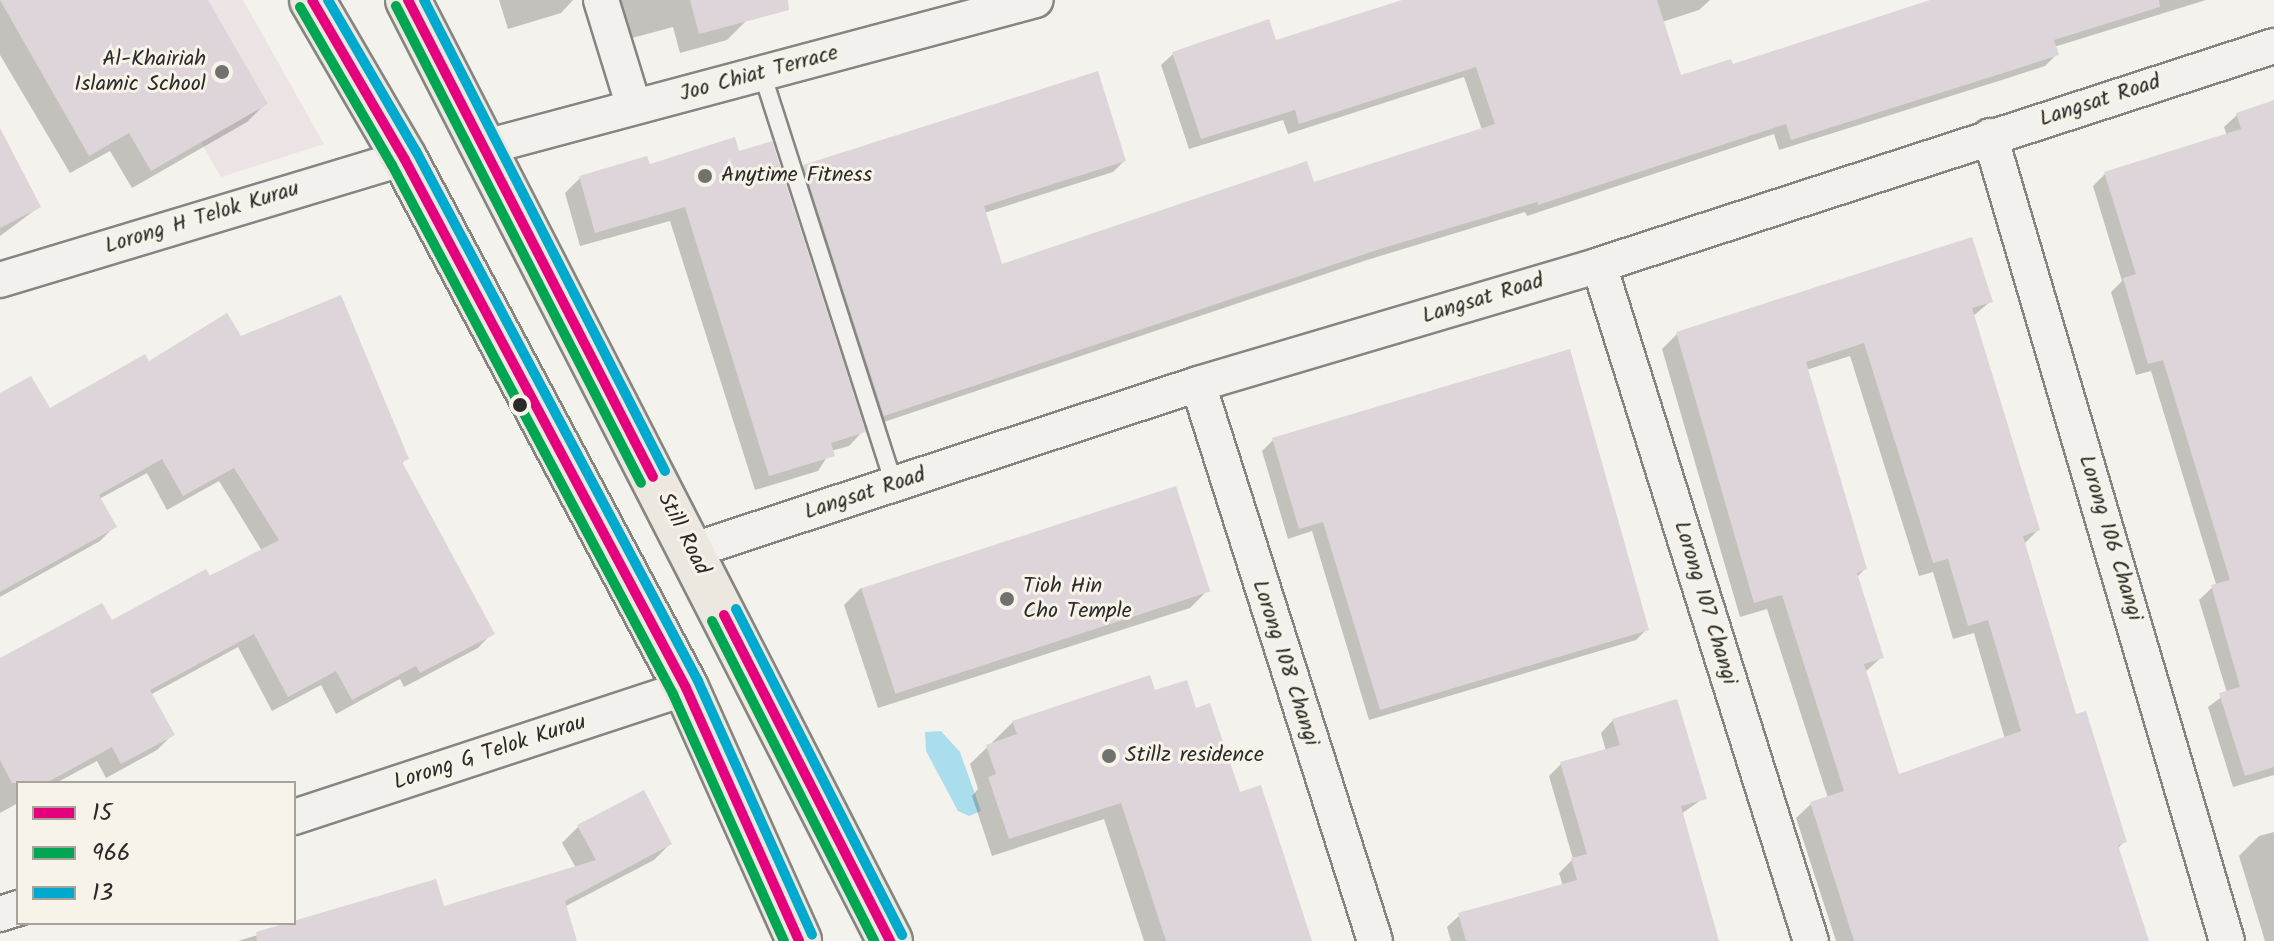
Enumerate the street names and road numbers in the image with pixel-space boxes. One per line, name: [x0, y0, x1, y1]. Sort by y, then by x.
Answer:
street label: Joo Chiat Terrace: [677, 40, 841, 108]
street label: Langsat Road: [2036, 69, 2164, 133]
street label: Lorong H Telok Kurau: [102, 176, 302, 260]
street label: Langsat Road: [1419, 268, 1547, 330]
street label: Lorong 106 Changi: [2072, 452, 2148, 624]
street label: Langsat Road: [801, 462, 929, 526]
street label: Still Road: [651, 488, 715, 580]
street label: Lorong 107 Changi: [1668, 518, 1742, 688]
street label: Lorong 108 Changi: [1246, 577, 1324, 749]
street label: Lorong G Telok Kurau: [391, 709, 589, 797]

